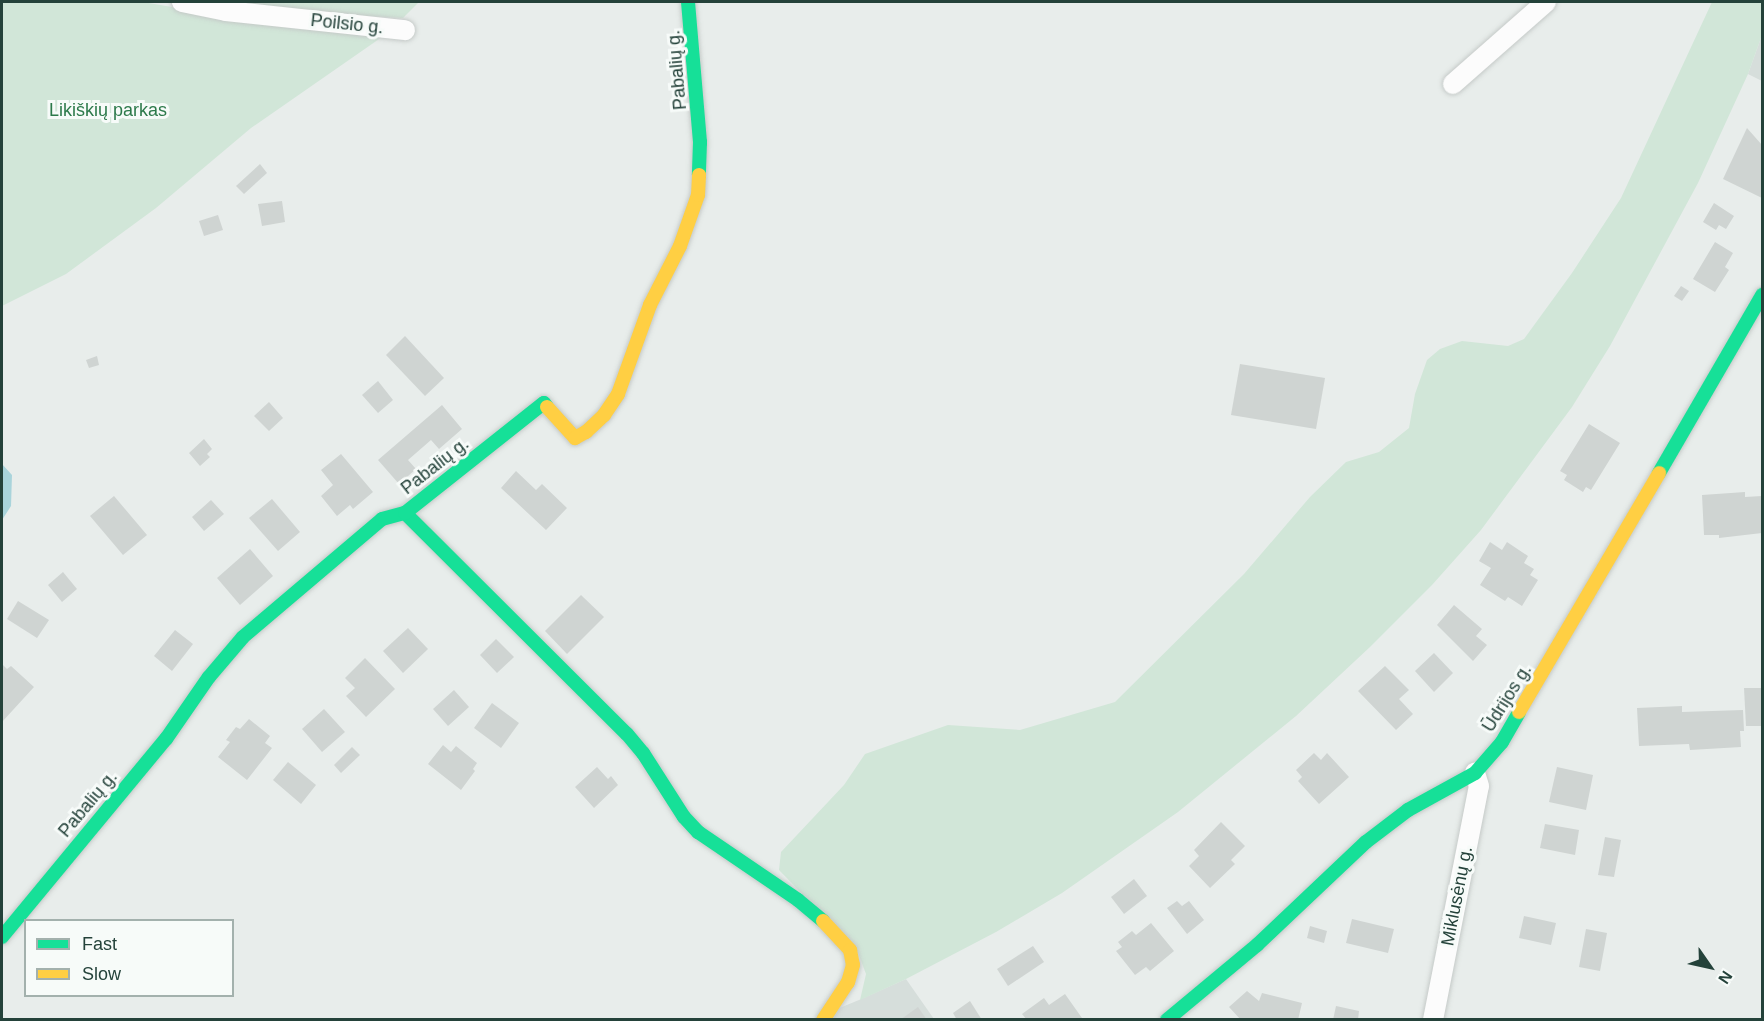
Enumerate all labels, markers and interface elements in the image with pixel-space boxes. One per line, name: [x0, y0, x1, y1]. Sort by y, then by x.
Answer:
street label: Poilsio g.: [310, 9, 384, 39]
street label: Pabalių g.: [663, 29, 691, 111]
park label: Likiškių parkas: [49, 99, 167, 121]
street label: Pabalių g.: [397, 433, 473, 499]
street label: Ūdrijos g.: [1478, 660, 1536, 736]
street label: Pabalių g.: [54, 766, 122, 842]
street label: Miklusėnų g.: [1437, 844, 1477, 948]
legend: [24, 919, 234, 997]
text: Fast: [82, 934, 117, 954]
north arrow: [1680, 937, 1740, 997]
text: Slow: [82, 964, 121, 984]
text: N: [1715, 968, 1736, 987]

